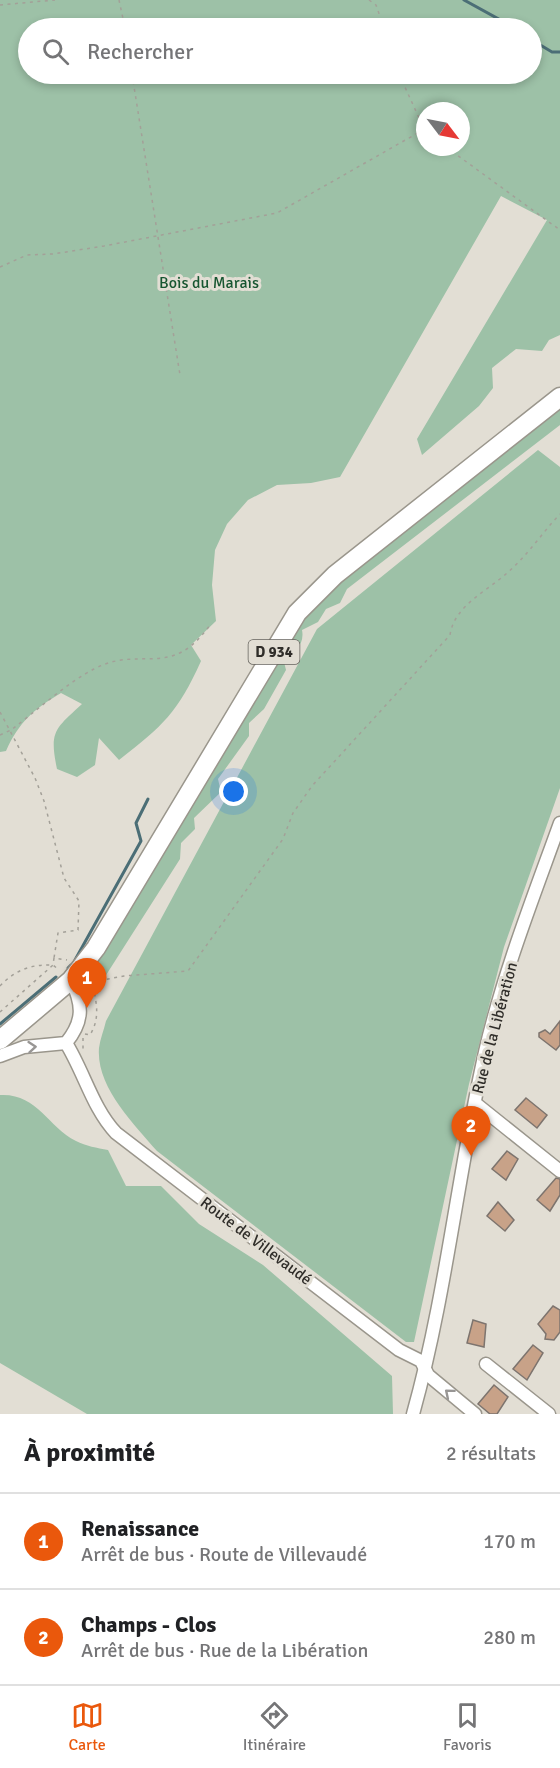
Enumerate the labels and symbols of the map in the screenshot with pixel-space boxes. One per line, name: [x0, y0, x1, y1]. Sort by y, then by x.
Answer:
north arrow: [416, 102, 470, 156]
park label: Bois du Marais: [159, 273, 259, 293]
road number: D 934: [248, 640, 300, 664]
your location: [219, 777, 248, 806]
pin: 1: [68, 958, 106, 1008]
street label: Rue de la Libération: [468, 960, 522, 1096]
one-way arrow: [28, 1040, 37, 1053]
pin: 2: [452, 1106, 490, 1156]
street label: Route de Villevaudé: [196, 1193, 316, 1289]
one-way arrow: [445, 1389, 456, 1400]

